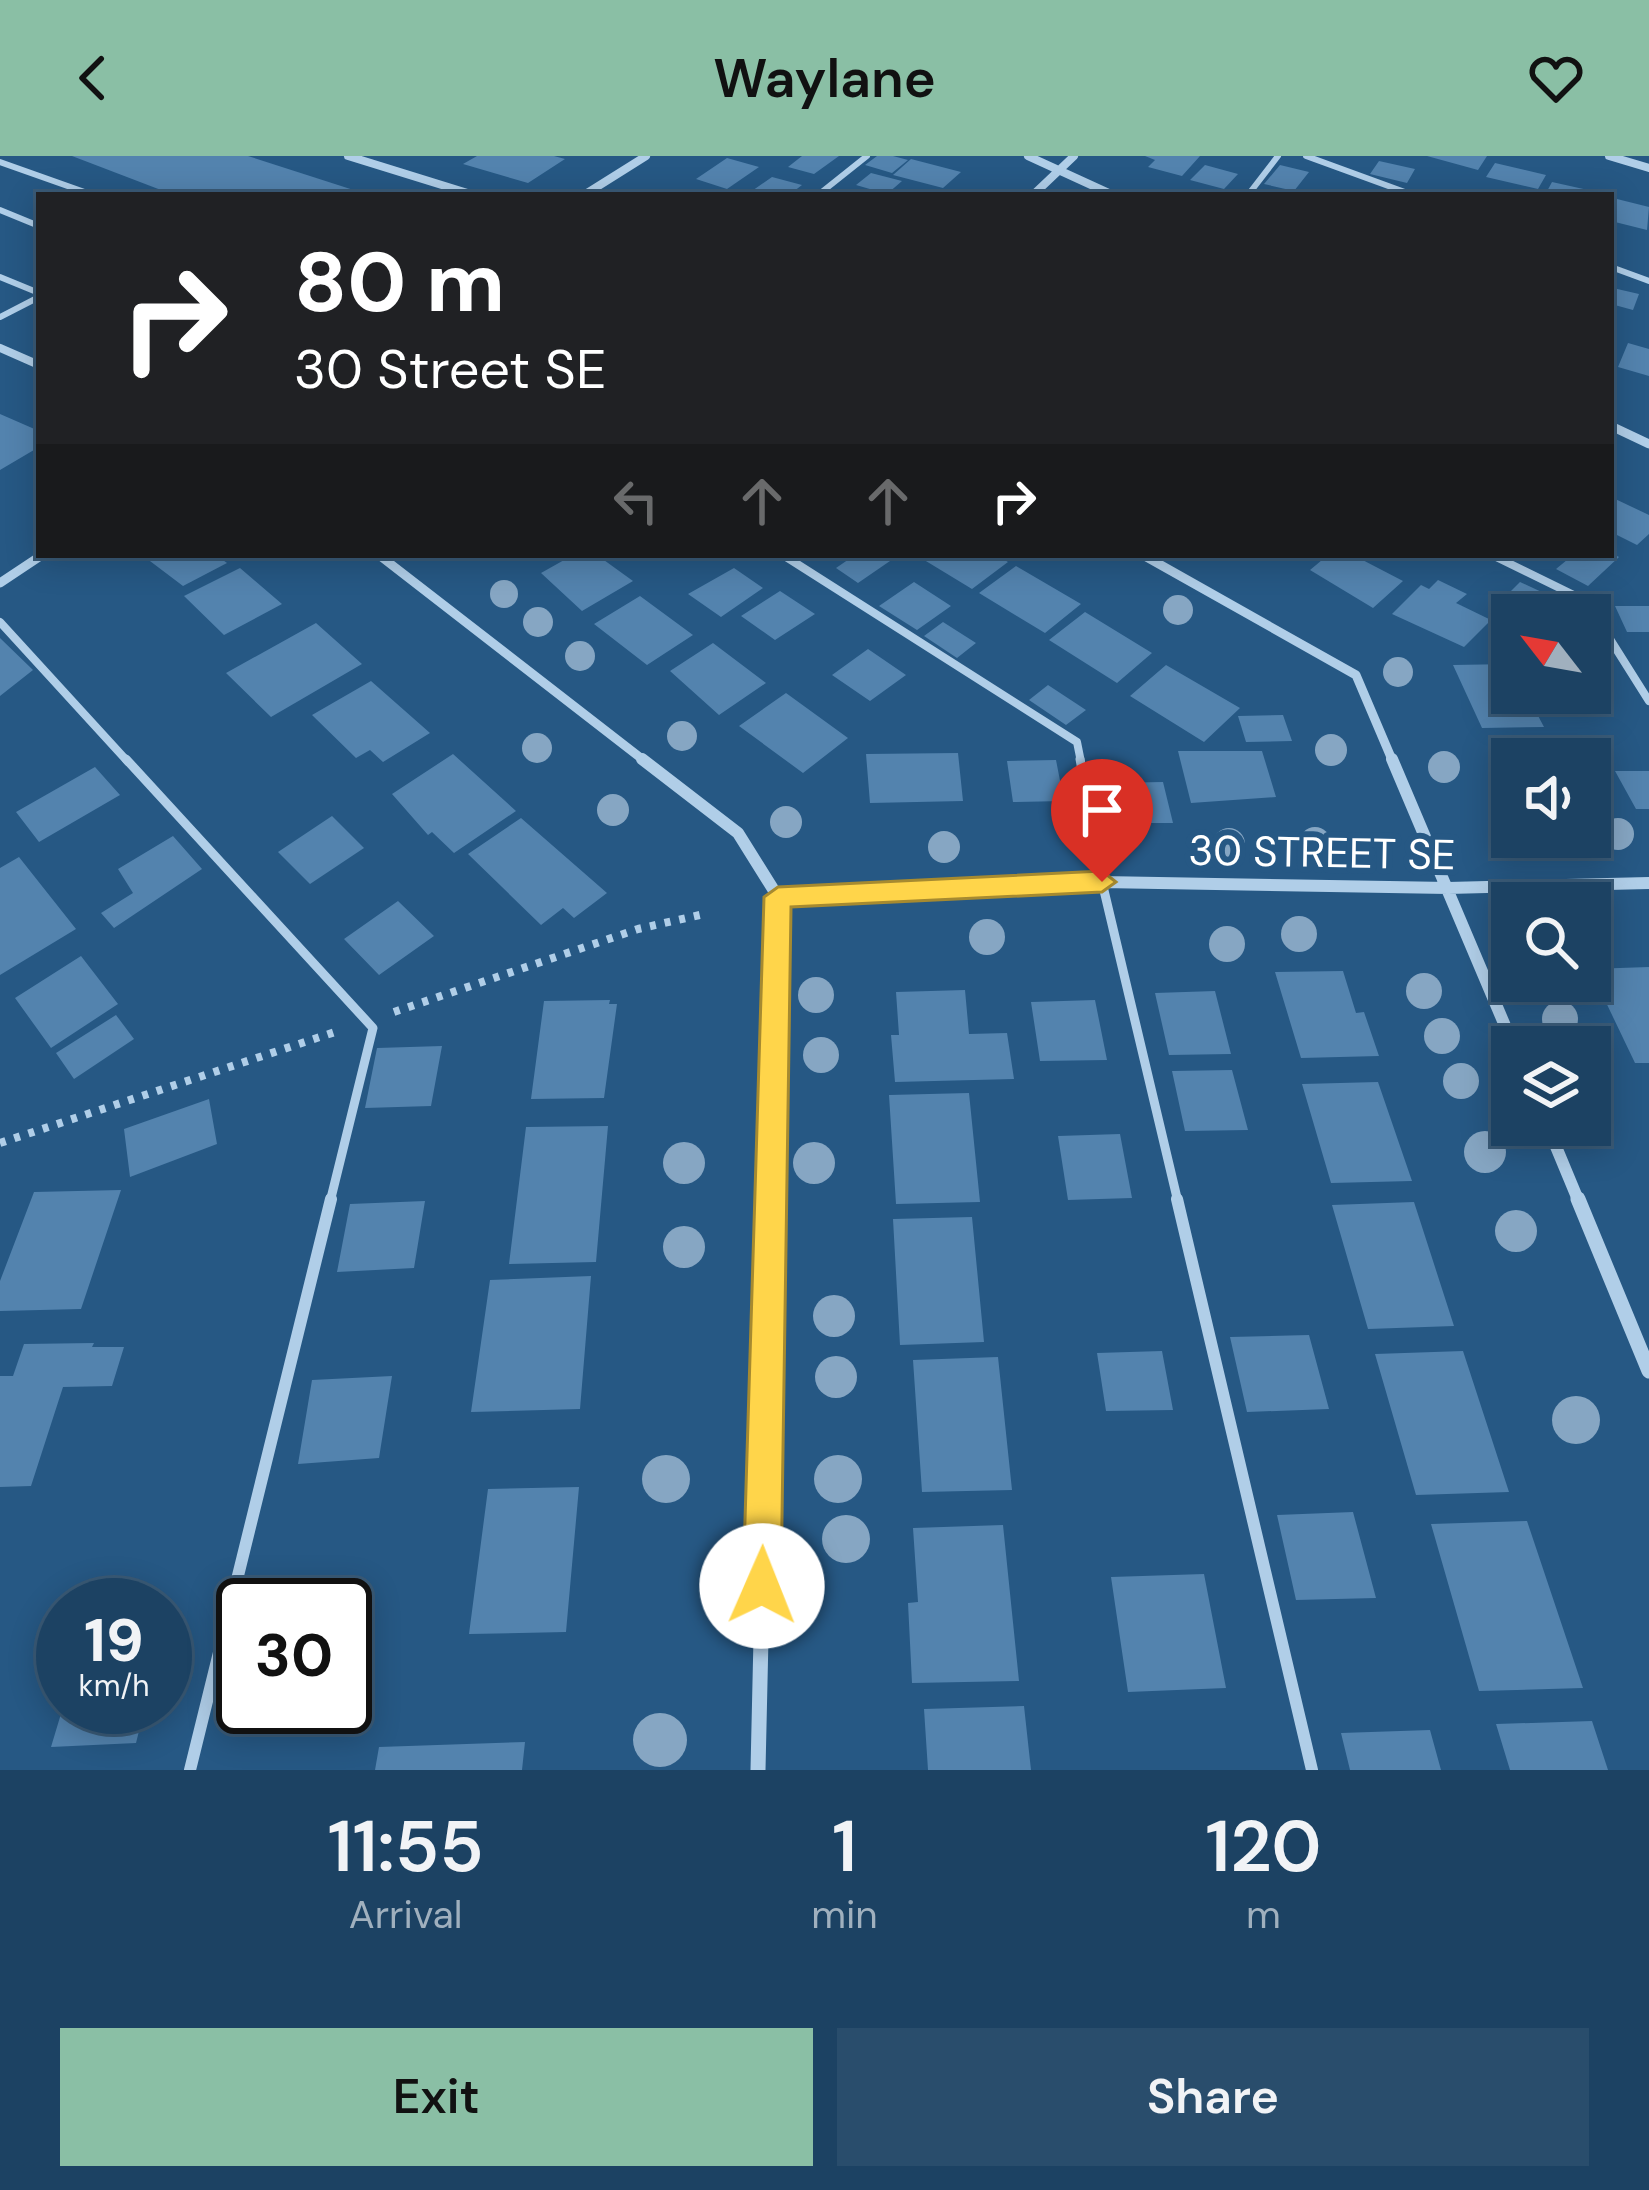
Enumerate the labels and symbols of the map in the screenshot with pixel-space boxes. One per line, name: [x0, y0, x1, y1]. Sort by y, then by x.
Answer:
north arrow: [1491, 594, 1611, 714]
pin: [1051, 759, 1153, 882]
street label: 30 STREET SE: [1188, 823, 1456, 882]
position arrow: [699, 1523, 825, 1649]
speed limit sign: 30: [216, 1578, 372, 1734]

